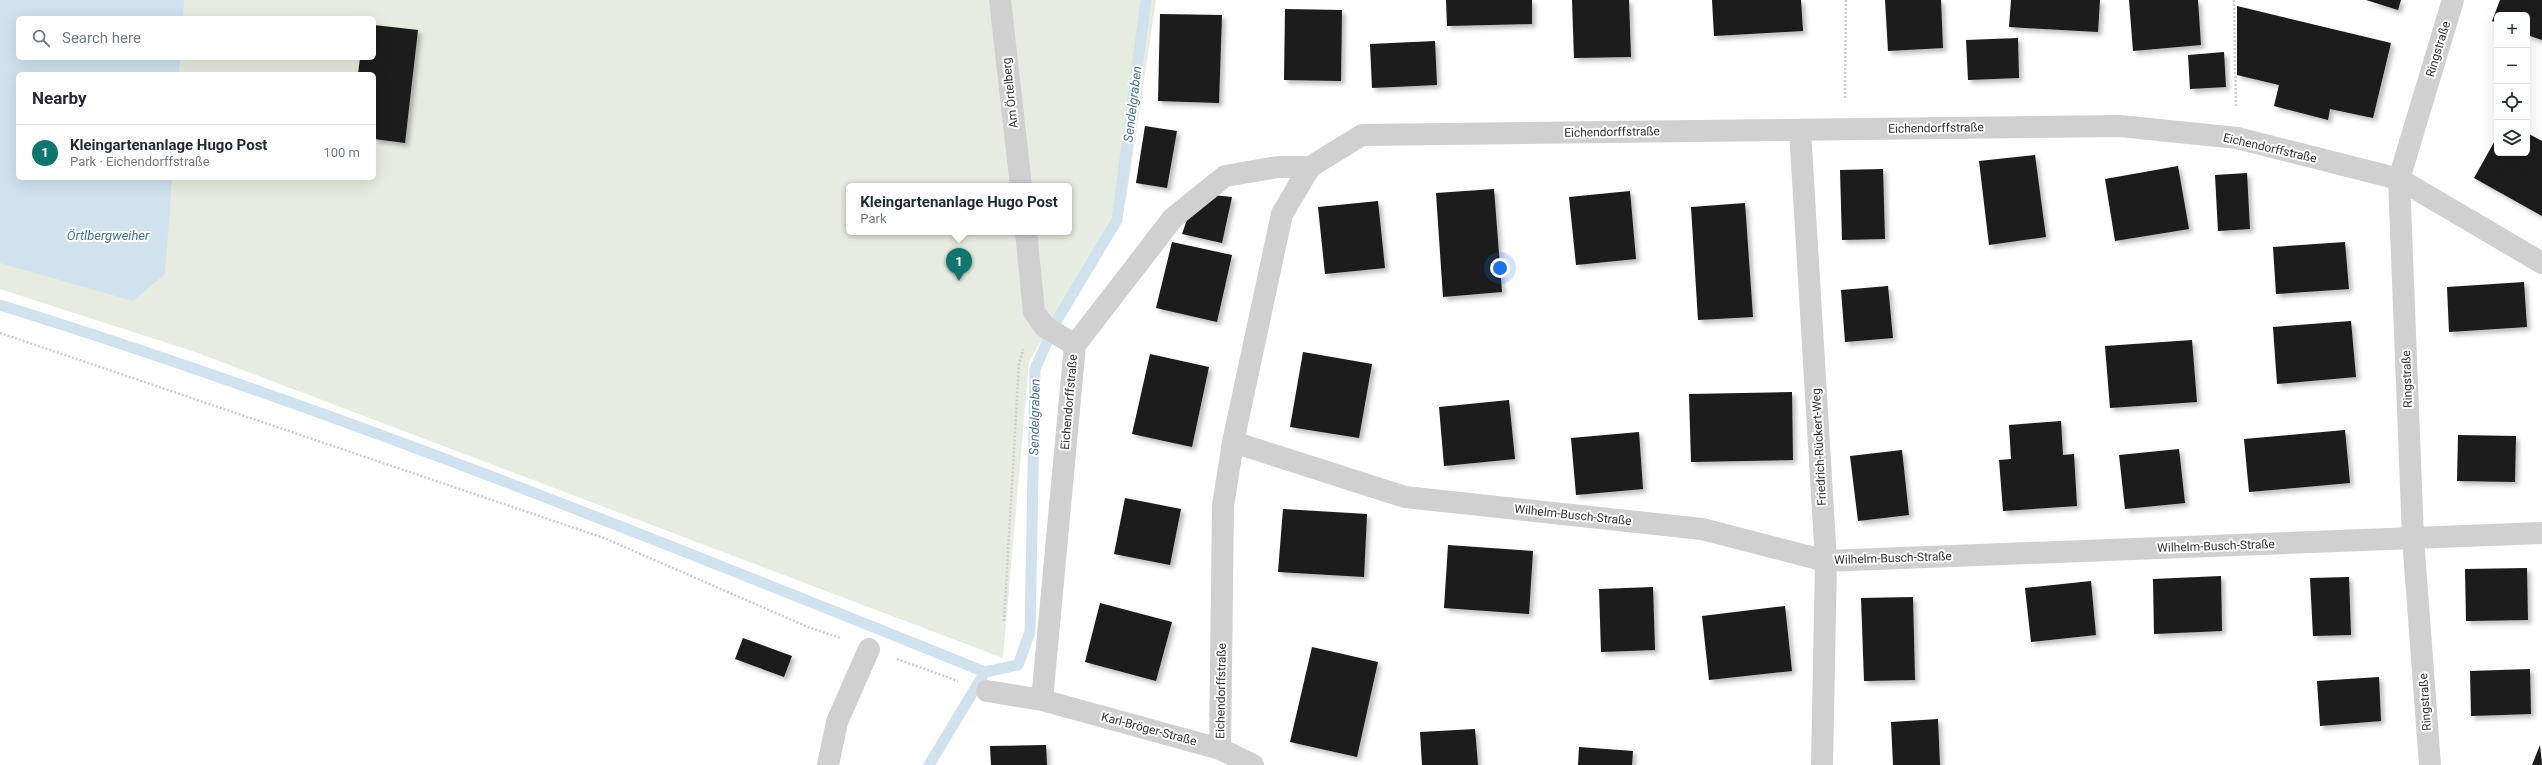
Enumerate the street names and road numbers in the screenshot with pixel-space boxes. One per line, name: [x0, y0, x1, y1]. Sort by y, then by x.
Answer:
street label: Ringstraße: [2423, 19, 2453, 79]
street label: Am Örtelberg: [998, 57, 1021, 129]
street label: Eichendorffstraße: [1888, 120, 1984, 136]
street label: Eichendorffstraße: [1564, 124, 1660, 140]
street label: Eichendorffstraße: [2222, 130, 2318, 166]
street label: Ringstraße: [2399, 350, 2415, 408]
street label: Eichendorffstraße: [1058, 354, 1080, 450]
street label: Friedrich-Rückert-Weg: [1809, 388, 1829, 506]
street label: Wilhelm-Busch-Straße: [1514, 502, 1632, 528]
street label: Wilhelm-Busch-Straße: [2157, 537, 2275, 555]
street label: Wilhelm-Busch-Straße: [1834, 549, 1952, 567]
street label: Eichendorffstraße: [1213, 643, 1229, 739]
street label: Ringstraße: [2416, 673, 2434, 731]
street label: Karl-Bröger-Straße: [1100, 710, 1198, 748]

